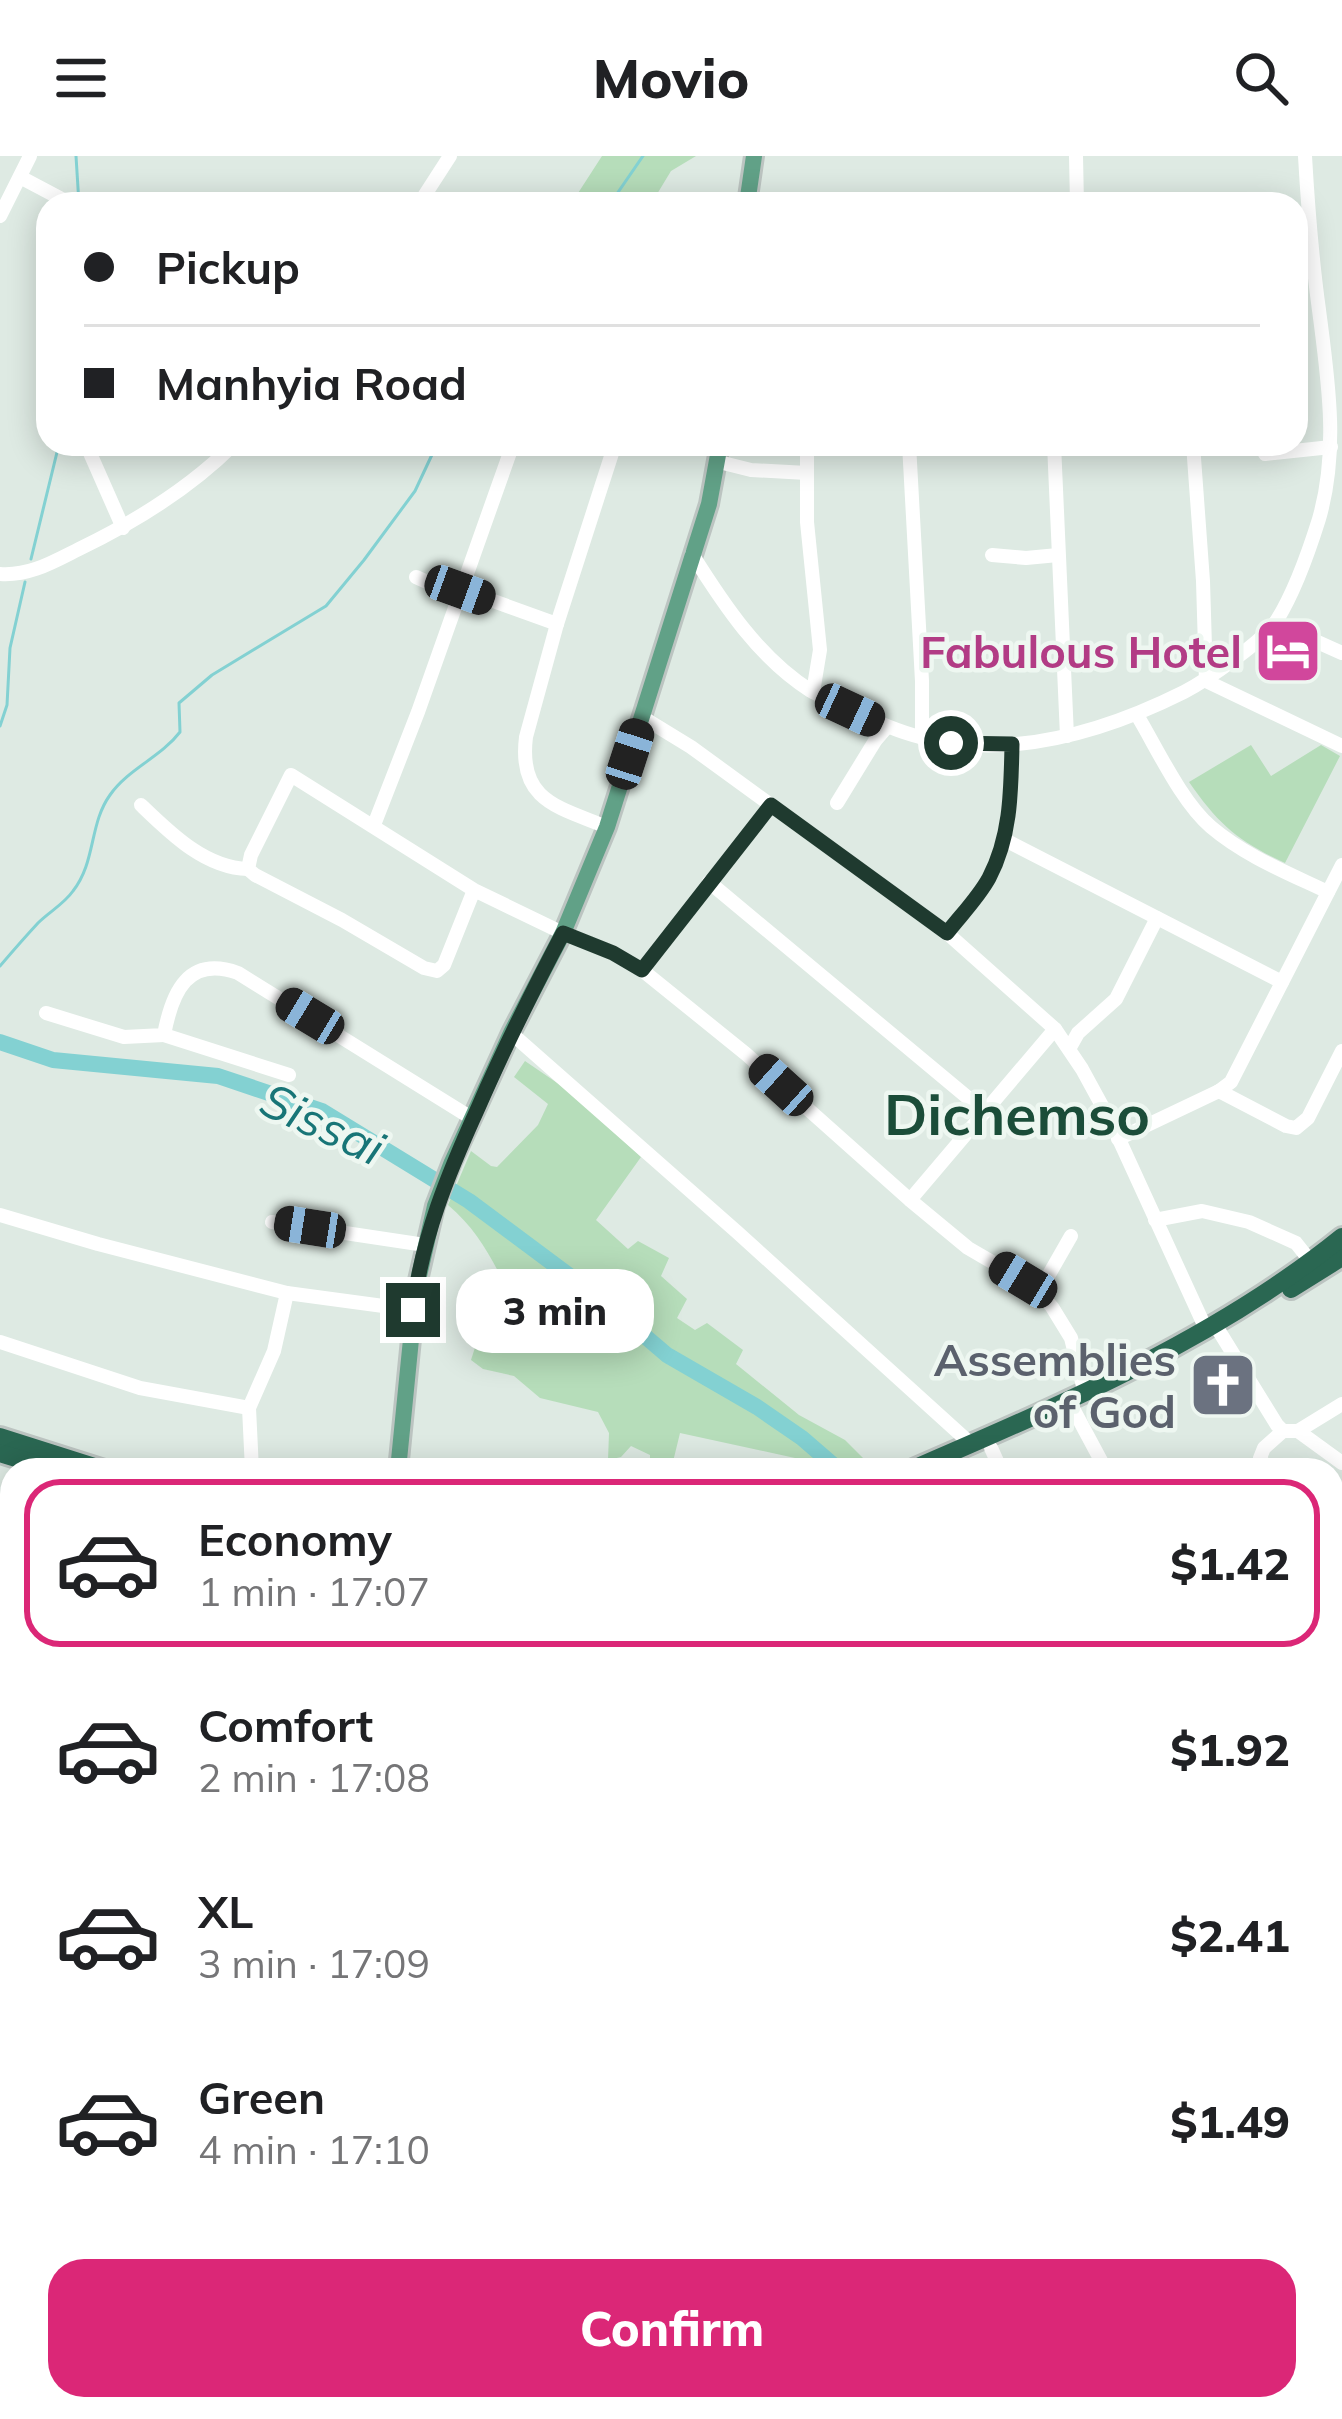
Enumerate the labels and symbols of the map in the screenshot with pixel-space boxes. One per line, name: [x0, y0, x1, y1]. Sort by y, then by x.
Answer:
car: [420, 561, 500, 619]
hotel icon: Fabulous Hotel: [1253, 616, 1323, 686]
place label: Fabulous Hotel: [920, 623, 1242, 679]
car: [810, 678, 890, 742]
car: [602, 714, 658, 794]
route start: [924, 716, 978, 770]
car: [270, 982, 350, 1050]
car: [742, 1048, 820, 1122]
water label: Sissai: [252, 1069, 395, 1178]
district label: Dichemso: [884, 1078, 1150, 1149]
car: [272, 1204, 348, 1250]
car: [983, 1246, 1063, 1314]
callout: 3 min: [455, 1268, 653, 1352]
route end: [386, 1283, 440, 1337]
place label: Assemblies of God: [934, 1331, 1176, 1439]
church icon: Assemblies of God: [1188, 1350, 1258, 1420]

